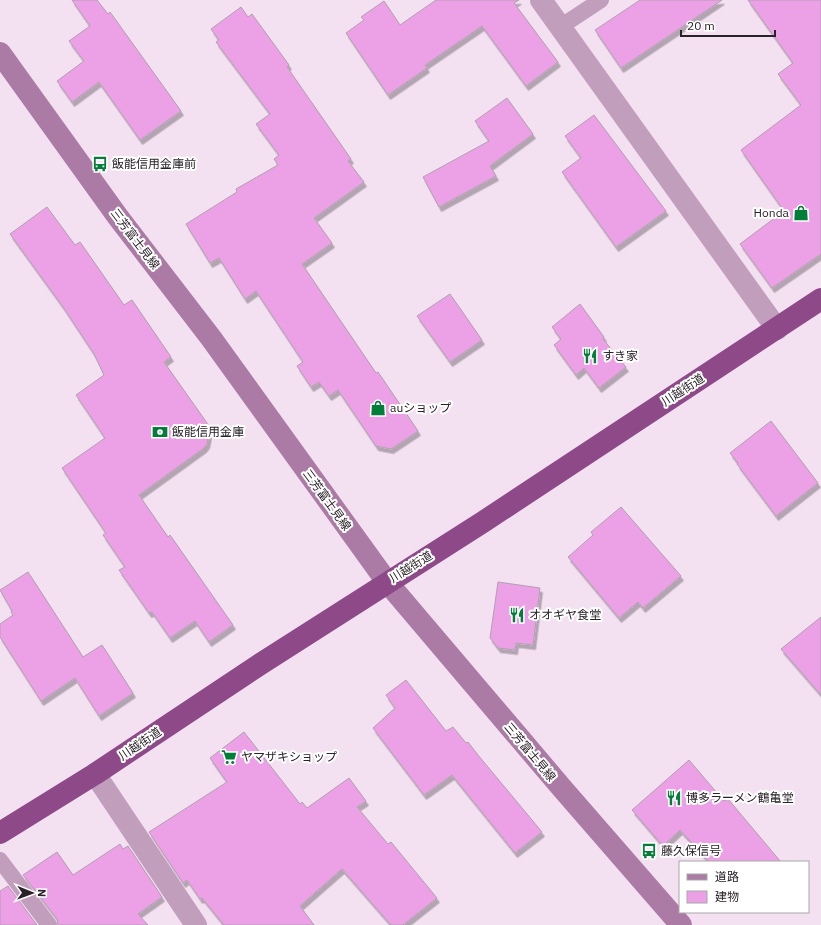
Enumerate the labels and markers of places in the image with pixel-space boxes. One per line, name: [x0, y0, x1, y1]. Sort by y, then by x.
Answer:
bus stop icon: 飯能信用金庫前: [91, 155, 109, 173]
place label: 飯能信用金庫前: [112, 156, 196, 171]
shop icon: Honda: [792, 204, 810, 222]
place label: Honda: [754, 205, 790, 220]
restaurant icon: すき家: [581, 347, 599, 365]
place label: すき家: [602, 348, 638, 363]
shop icon: auショップ: [369, 399, 387, 417]
place label: auショップ: [390, 400, 451, 415]
bank icon: 飯能信用金庫: [151, 423, 169, 441]
place label: 飯能信用金庫: [172, 424, 244, 439]
restaurant icon: オオギヤ食堂: [508, 606, 526, 624]
place label: オオギヤ食堂: [529, 607, 601, 622]
supermarket icon: ヤマザキショップ: [220, 748, 238, 766]
place label: ヤマザキショップ: [241, 749, 337, 764]
restaurant icon: 博多ラーメン鶴亀堂: [665, 789, 683, 807]
place label: 博多ラーメン鶴亀堂: [686, 790, 794, 805]
bus stop icon: 藤久保信号: [640, 842, 658, 860]
place label: 藤久保信号: [661, 843, 721, 858]

